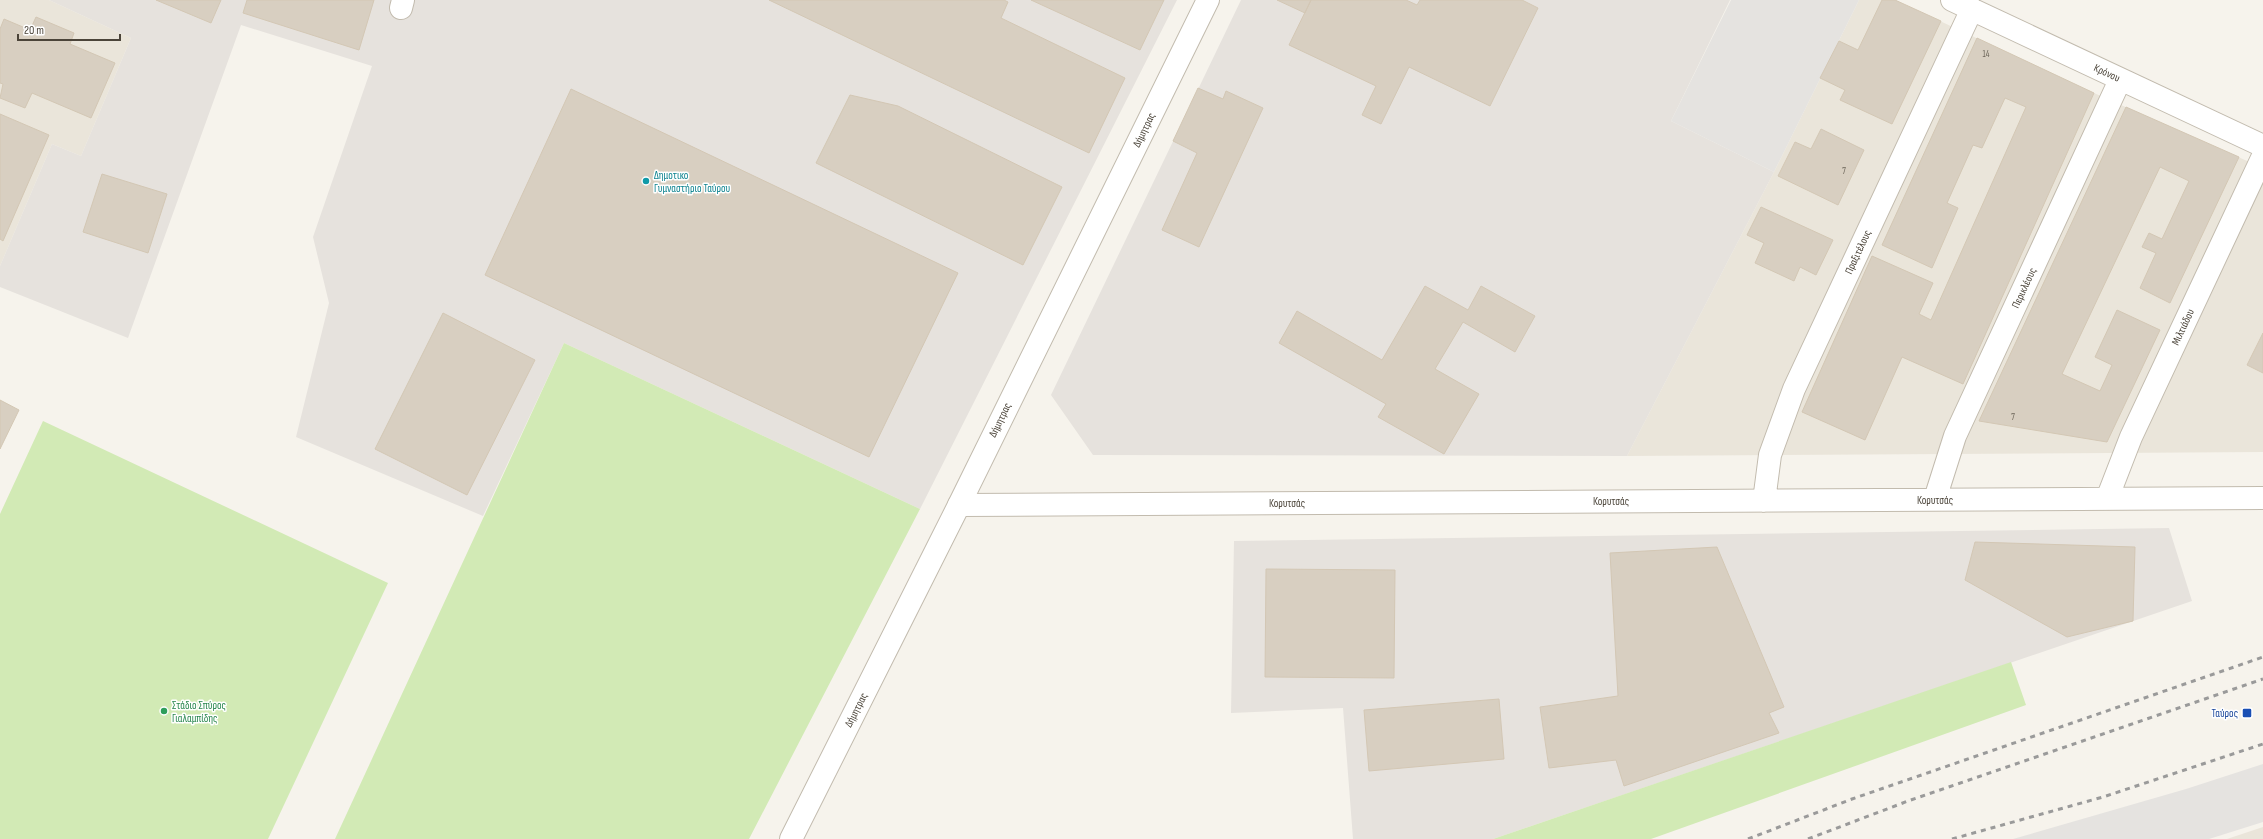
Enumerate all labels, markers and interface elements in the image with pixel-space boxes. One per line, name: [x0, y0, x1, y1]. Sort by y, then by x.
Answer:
scale bar: [18, 16, 120, 42]
text: 20 m: [24, 23, 44, 38]
house number: 14: [1983, 49, 1990, 60]
street label: Κρόνου: [2092, 61, 2122, 85]
street label: Δήμητρας: [1130, 111, 1158, 149]
house number: 7: [1842, 166, 1846, 177]
place label: Δημοτικο Γυμναστήριο Ταύρου: [654, 169, 731, 195]
marker: Δημοτικο Γυμναστήριο Ταύρου: [641, 176, 651, 186]
street label: Πραξιτέλους: [1842, 228, 1874, 276]
street label: Περικλέους: [2009, 266, 2039, 310]
street label: Μιλτιάδου: [2169, 306, 2197, 347]
street label: Δήμητρας: [986, 401, 1014, 439]
house number: 7: [2011, 412, 2015, 423]
street label: Κορυτσάς: [1917, 494, 1953, 507]
street label: Κορυτσάς: [1593, 495, 1629, 508]
street label: Κορυτσάς: [1269, 497, 1305, 510]
street label: Δήμητρας: [842, 691, 870, 729]
place label: Στάδιο Σπύρος Γιαλαμπίδης: [172, 699, 226, 725]
marker: Στάδιο Σπύρος Γιαλαμπίδης: [159, 706, 169, 716]
place label: Ταύρος: [2212, 707, 2238, 720]
marker: Ταύρος: [2241, 707, 2253, 719]

